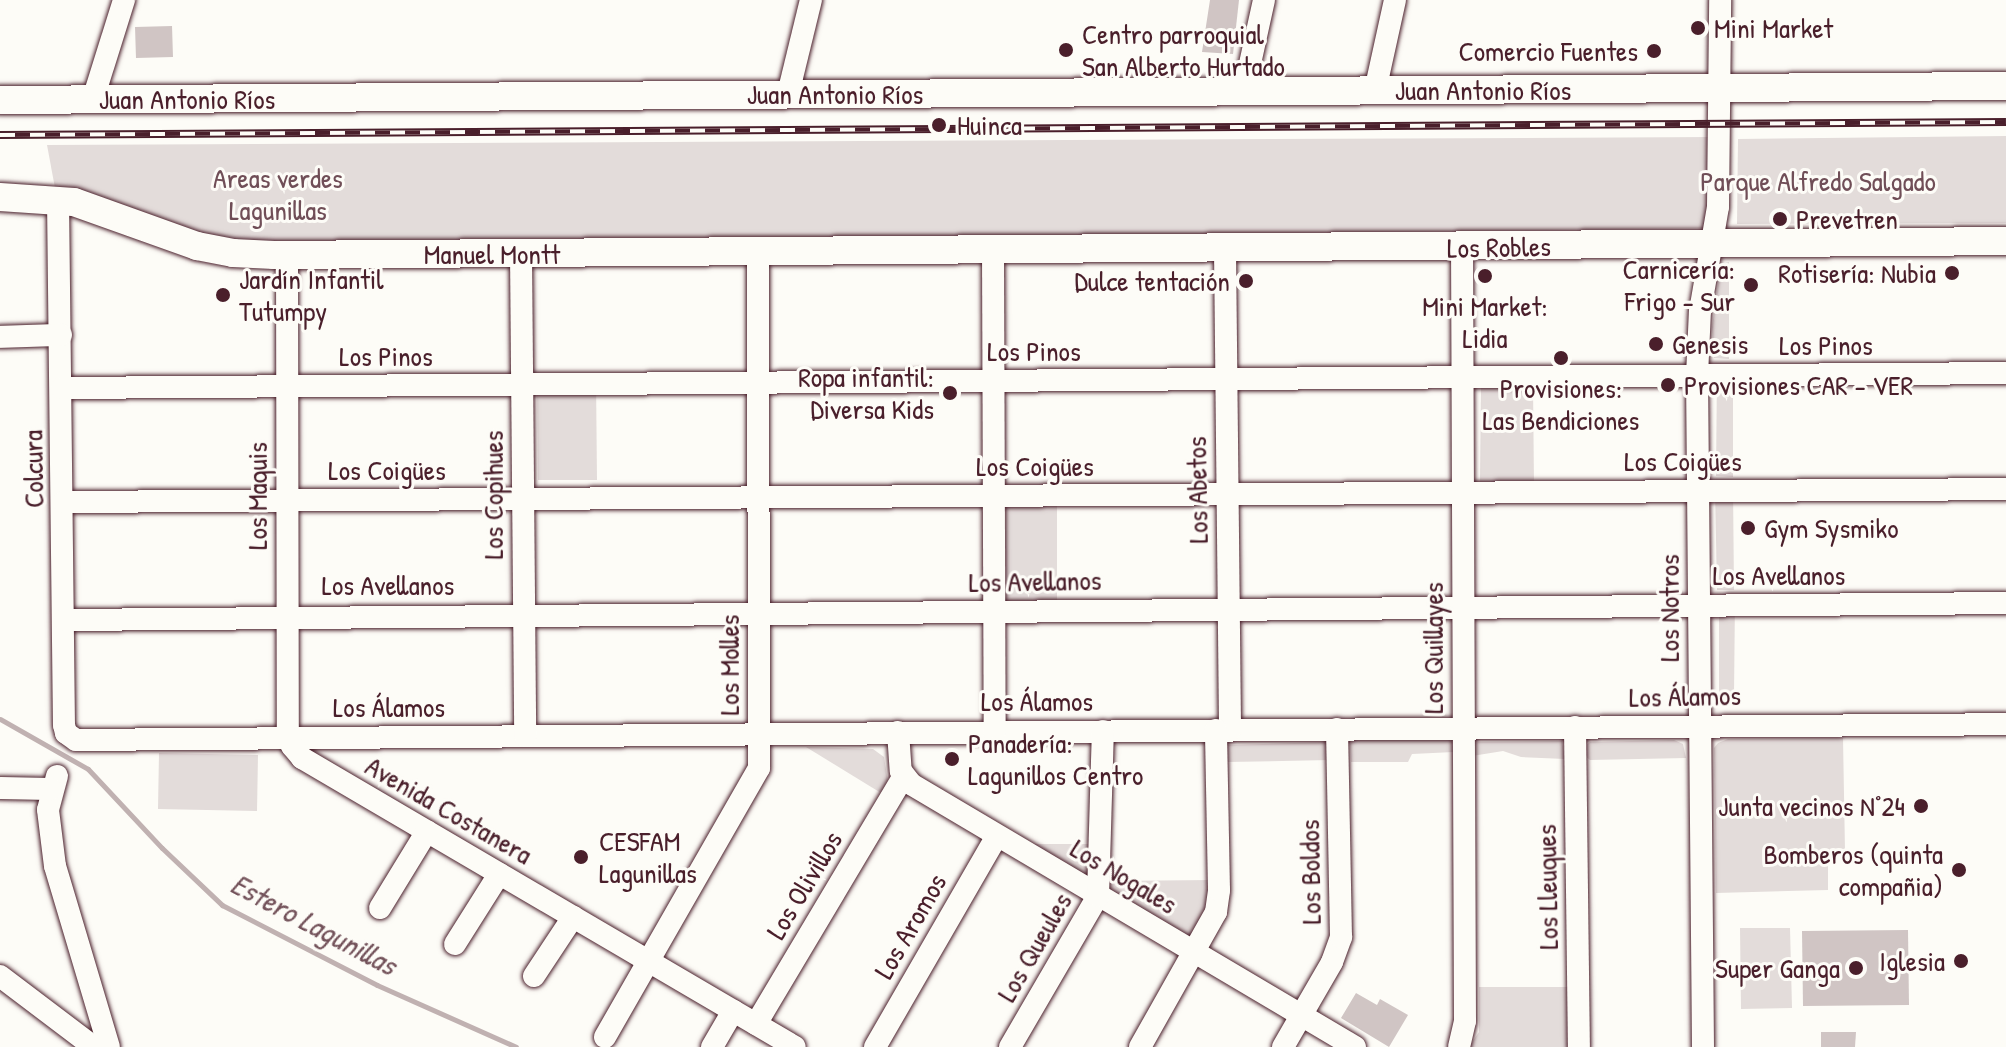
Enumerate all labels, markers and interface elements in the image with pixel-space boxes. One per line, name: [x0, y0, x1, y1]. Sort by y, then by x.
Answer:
place label: Mini Market: [1714, 11, 1833, 45]
place label: Centro parroquial San Alberto Hurtado: [1082, 17, 1285, 83]
marker: Mini Market: [1689, 19, 1707, 37]
place label: Comercio Fuentes: [1458, 34, 1638, 68]
marker: Centro parroquial San Alberto Hurtado: [1057, 41, 1075, 59]
marker: Comercio Fuentes: [1645, 42, 1663, 60]
street label: Juan Antonio Ríos: [1395, 73, 1571, 107]
street label: Juan Antonio Ríos: [747, 77, 923, 111]
street label: Juan Antonio Ríos: [99, 82, 275, 116]
place label: Huinca: [957, 108, 1022, 142]
marker: Huinca: [928, 114, 950, 136]
park label: Areas verdes Lagunillas: [213, 161, 343, 227]
park label: Parque Alfredo Salgado: [1700, 164, 1936, 198]
place label: Prevetren: [1796, 202, 1898, 236]
marker: Prevetren: [1771, 210, 1789, 228]
street label: Los Robles: [1447, 229, 1551, 265]
street label: Manuel Montt: [424, 237, 560, 271]
place label: Carnicería: Frigo - Sur: [1622, 252, 1735, 318]
place label: Rotisería: Nubia: [1778, 256, 1936, 290]
place label: Jardín Infantil Tutumpy: [239, 262, 384, 328]
place label: Dulce tentación: [1074, 264, 1230, 298]
marker: Rotisería: Nubia: [1943, 264, 1961, 282]
marker: Mini Market: Lidia: [1476, 267, 1494, 285]
marker: Dulce tentación: [1237, 272, 1255, 290]
marker: Carnicería: Frigo - Sur: [1742, 276, 1760, 294]
marker: Jardín Infantil Tutumpy: [214, 286, 232, 304]
place label: Mini Market: Lidia: [1422, 289, 1548, 355]
place label: Genesis: [1672, 327, 1748, 361]
street label: Los Pinos: [1779, 328, 1873, 362]
street label: Los Pinos: [987, 334, 1081, 368]
marker: Genesis: [1647, 335, 1665, 353]
street label: Los Pinos: [339, 339, 433, 373]
marker: Provisiones: Las Bendiciones: [1552, 349, 1570, 367]
place label: Ropa infantil: Diversa Kids: [798, 360, 934, 426]
place label: Provisiones CAR - VER: [1684, 368, 1913, 402]
place label: Provisiones: Las Bendiciones: [1483, 371, 1639, 437]
marker: Provisiones CAR - VER: [1659, 376, 1677, 394]
marker: Ropa infantil: Diversa Kids: [941, 384, 959, 402]
street label: Colcura: [16, 430, 50, 508]
street label: Los Copihues: [476, 431, 510, 559]
street label: Los Abetos: [1179, 436, 1215, 544]
street label: Los Maquis: [240, 442, 274, 550]
street label: Los Coigües: [1624, 444, 1742, 478]
street label: Los Coigües: [976, 449, 1094, 483]
street label: Los Coigües: [328, 453, 446, 487]
place label: Gym Sysmiko: [1764, 511, 1898, 545]
marker: Gym Sysmiko: [1739, 519, 1757, 537]
street label: Los Notros: [1652, 554, 1686, 662]
street label: Los Avellanos: [1713, 558, 1845, 592]
street label: Los Avellanos: [968, 563, 1102, 599]
street label: Los Avellanos: [322, 568, 454, 602]
street label: Los Quillayes: [1416, 582, 1450, 714]
street label: Los Molles: [712, 615, 746, 715]
street label: Los Álamos: [1629, 678, 1741, 714]
street label: Los Álamos: [981, 684, 1093, 718]
street label: Los Álamos: [333, 690, 445, 724]
place label: Panadería: Lagunillos Centro: [968, 726, 1143, 792]
street label: Avenida Costanera: [360, 749, 538, 871]
marker: Panadería: Lagunillos Centro: [943, 750, 961, 768]
place label: Junta vecinos N°24: [1718, 789, 1905, 823]
marker: Junta vecinos N°24: [1912, 797, 1930, 815]
street label: Los Boldos: [1292, 819, 1328, 925]
place label: CESFAM Lagunillas: [599, 824, 697, 890]
street label: Los Lleuques: [1529, 824, 1565, 950]
street label: Los Olivillos: [759, 825, 849, 945]
street label: Los Nogales: [1065, 831, 1183, 921]
place label: Bomberos (quinta compañia): [1763, 837, 1943, 903]
marker: CESFAM Lagunillas: [570, 846, 592, 868]
marker: Bomberos (quinta compañia): [1950, 861, 1968, 879]
water label: Estero Lagunillas: [225, 865, 403, 983]
street label: Los Aromos: [867, 867, 953, 985]
street label: Los Queules: [989, 887, 1079, 1007]
place label: Iglesia: [1879, 944, 1945, 978]
place label: Super Ganga: [1715, 951, 1840, 985]
marker: Iglesia: [1952, 952, 1970, 970]
marker: Super Ganga: [1847, 959, 1865, 977]

